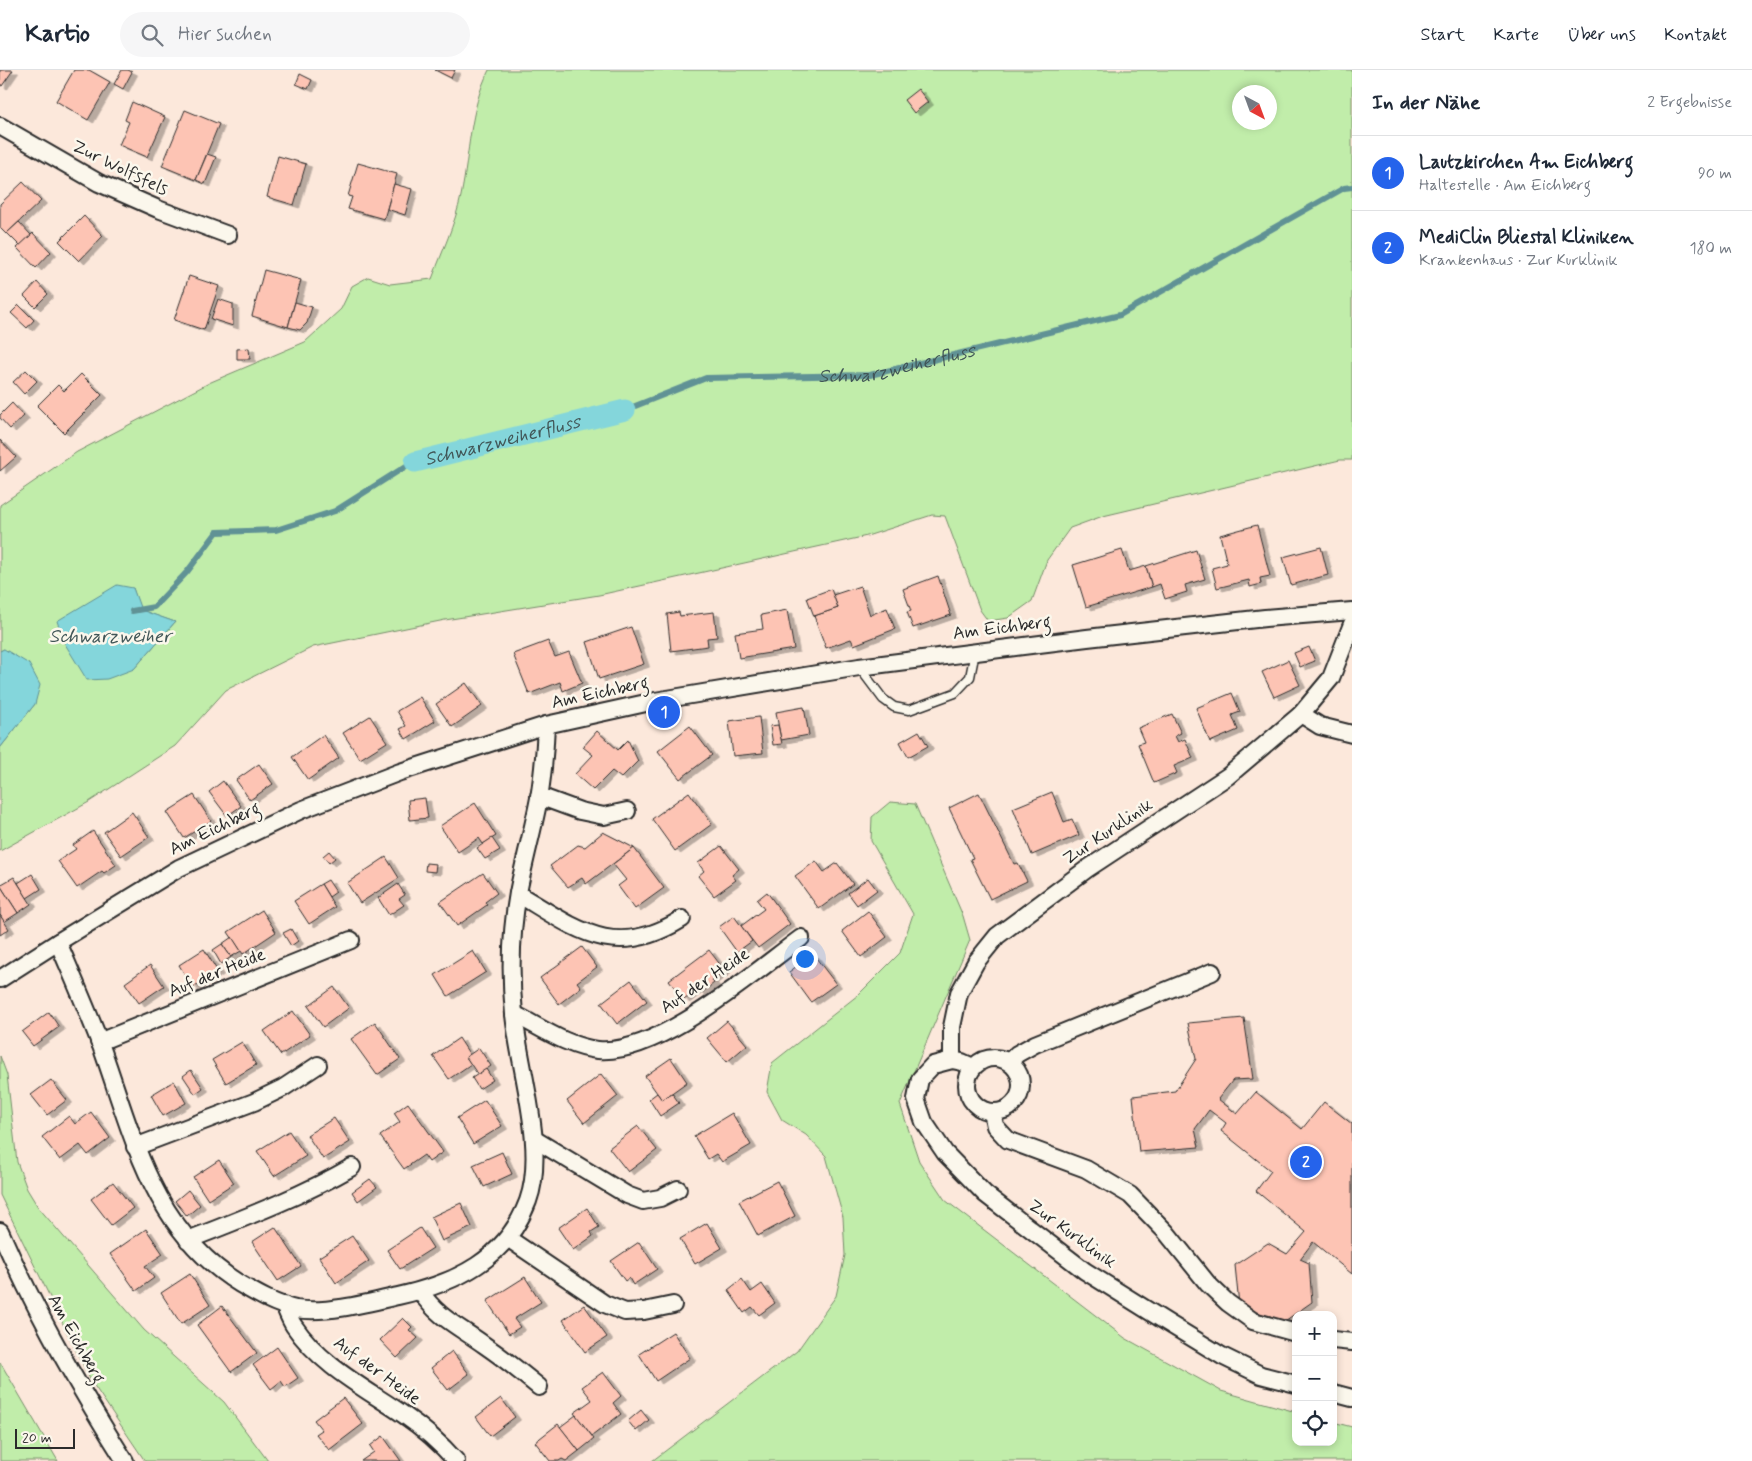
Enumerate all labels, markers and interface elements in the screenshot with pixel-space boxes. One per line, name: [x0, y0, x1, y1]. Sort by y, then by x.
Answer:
search box: [120, 12, 470, 57]
text: Kartio: [25, 19, 90, 50]
icon: search: [138, 21, 166, 49]
text: Hier suchen: [178, 22, 272, 47]
text: Start: [1421, 23, 1465, 47]
text: Karte: [1493, 23, 1539, 47]
text: Über uns: [1567, 23, 1636, 47]
text: Kontakt: [1664, 23, 1727, 47]
north arrow: [1232, 85, 1277, 130]
text: In der Nähe: [1372, 89, 1480, 117]
text: 2 Ergebnisse: [1647, 92, 1732, 113]
street label: Zur Wolfsfels: [68, 134, 172, 202]
text: Lautzkirchen Am Eichberg: [1419, 150, 1634, 175]
text: 1: [1384, 163, 1392, 184]
text: 90 m: [1698, 163, 1732, 184]
text: Haltestelle · Am Eichberg: [1419, 175, 1591, 196]
text: MediClin Bliestal Kliniken: [1419, 225, 1634, 250]
text: 2: [1384, 238, 1392, 259]
text: 180 m: [1689, 238, 1732, 259]
text: Krankenhaus · Zur Kurklinik: [1419, 250, 1618, 271]
water label: Schwarzweiherfluss: [818, 337, 979, 388]
water label: Schwarzweiherfluss: [422, 409, 584, 472]
street label: Am Eichberg: [951, 610, 1053, 648]
water label: Schwarzweiher: [49, 624, 174, 649]
street label: Am Eichberg: [549, 671, 651, 717]
pin: 1: [648, 693, 680, 731]
street label: Zur Kurklinik: [1058, 793, 1158, 871]
street label: Am Eichberg: [165, 797, 266, 863]
street label: Auf der Heide: [656, 942, 754, 1020]
street label: Auf der Heide: [165, 943, 269, 1003]
your location: [792, 946, 818, 972]
pin: 2: [1290, 1143, 1322, 1181]
street label: Zur Kurklinik: [1023, 1194, 1121, 1274]
street label: Am Eichberg: [40, 1290, 110, 1389]
map controls: [1292, 1311, 1337, 1446]
button: +: [1292, 1311, 1337, 1356]
street label: Auf der Heide: [328, 1331, 426, 1411]
button: −: [1292, 1356, 1337, 1401]
button: locate: [1292, 1401, 1337, 1446]
scale bar: [15, 1426, 75, 1449]
text: 20 m: [22, 1429, 52, 1447]

